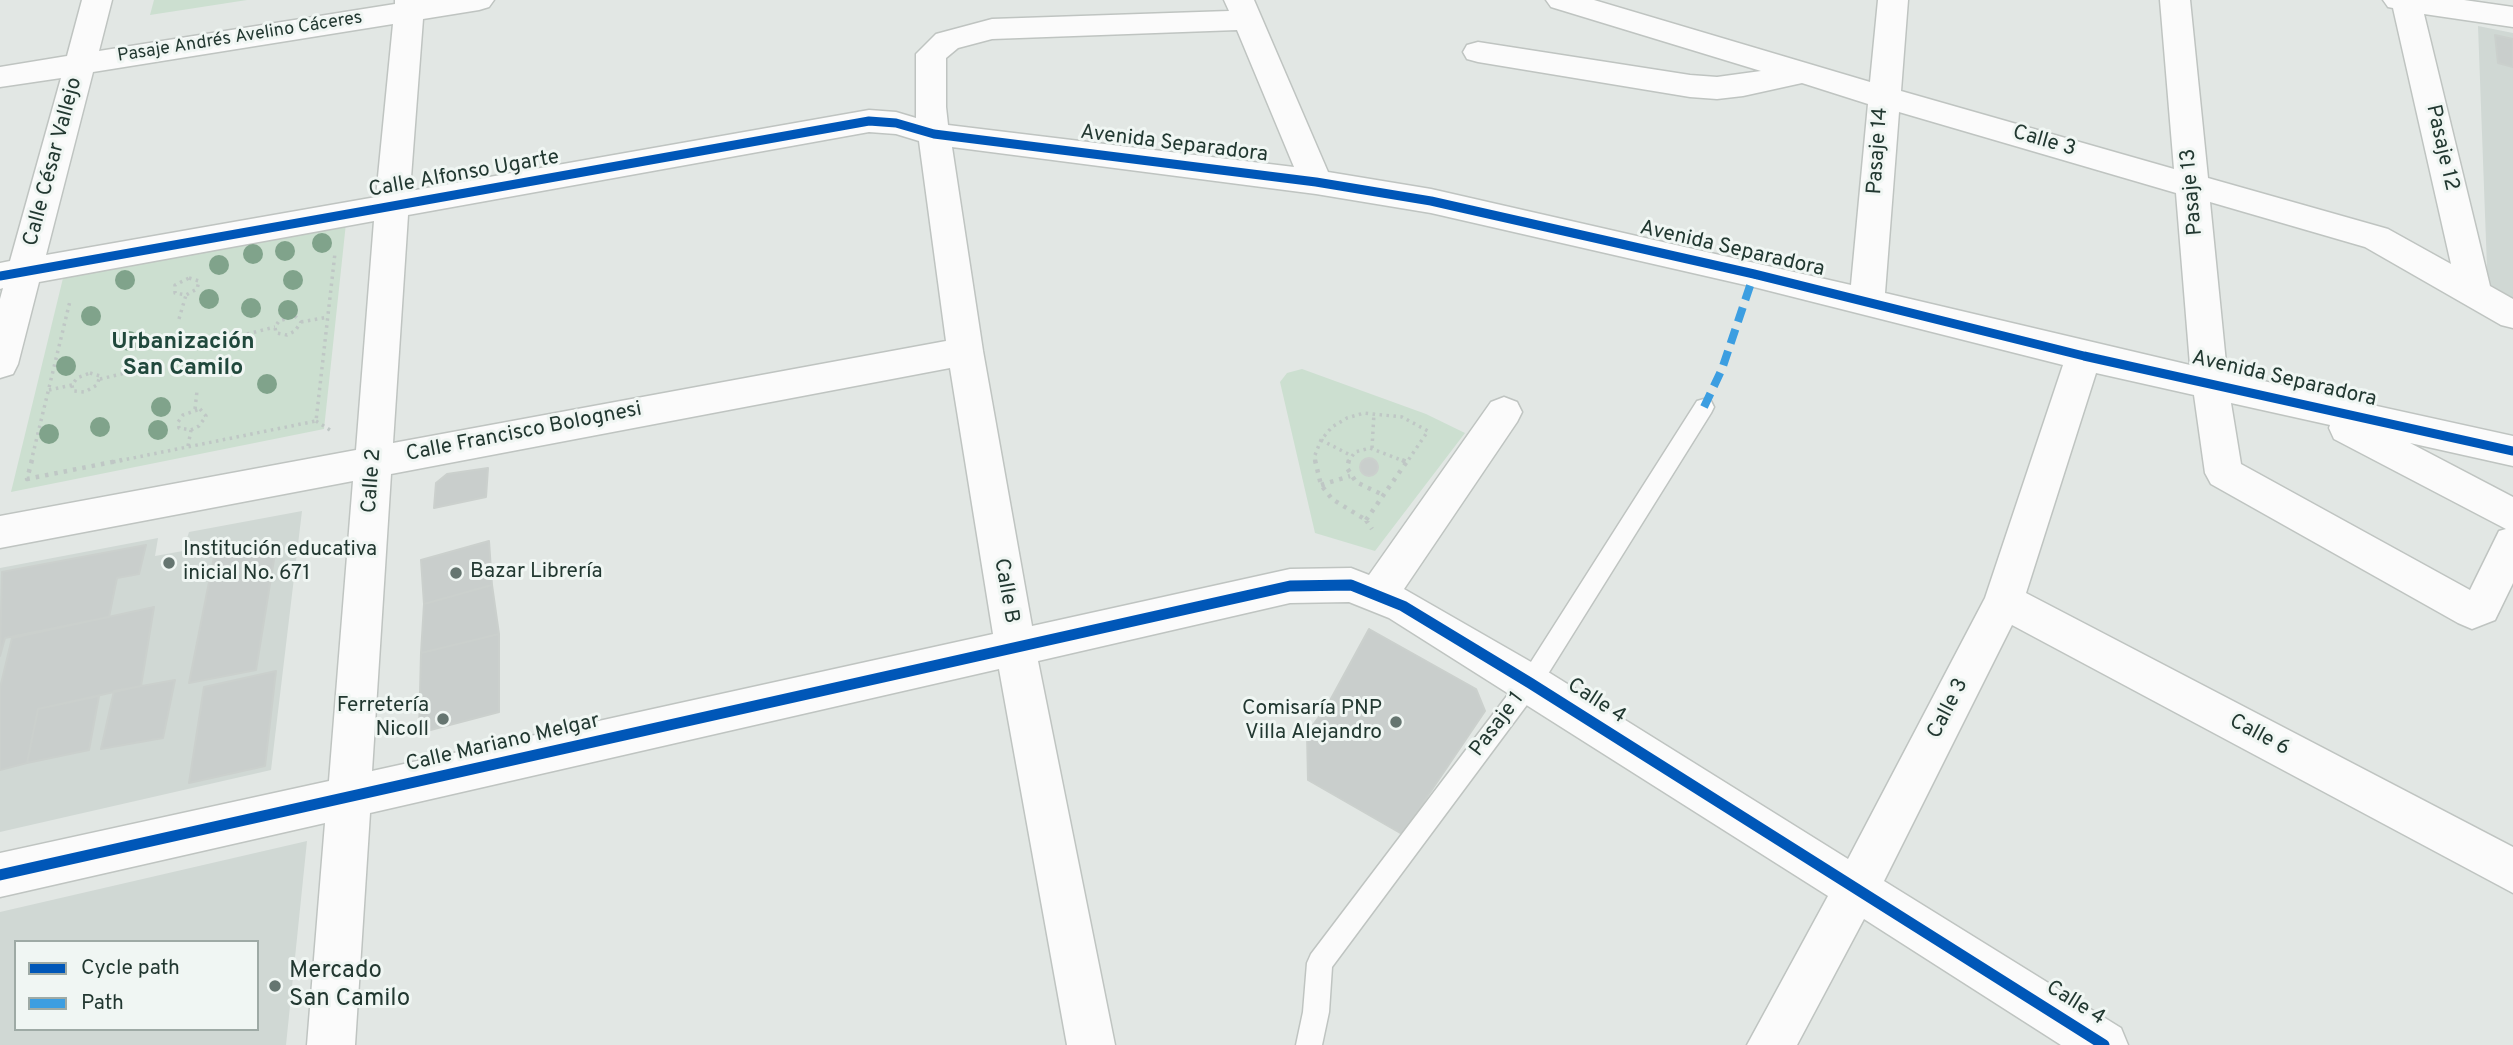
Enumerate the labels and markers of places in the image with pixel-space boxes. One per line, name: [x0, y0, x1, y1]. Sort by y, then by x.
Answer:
place label: Institución educativa inicial No. 671: [183, 538, 377, 588]
marker: Institución educativa inicial No. 671: [161, 555, 177, 571]
place label: Bazar Librería: [470, 560, 603, 586]
marker: Bazar Librería: [448, 565, 464, 581]
place label: Ferretería Nicoll: [337, 694, 429, 744]
place label: Comisaría PNP Villa Alejandro: [1242, 697, 1382, 747]
marker: Ferretería Nicoll: [435, 711, 451, 727]
marker: Comisaría PNP Villa Alejandro: [1388, 714, 1404, 730]
place label: Mercado San Camilo: [289, 958, 410, 1014]
marker: Mercado San Camilo: [267, 978, 283, 994]

